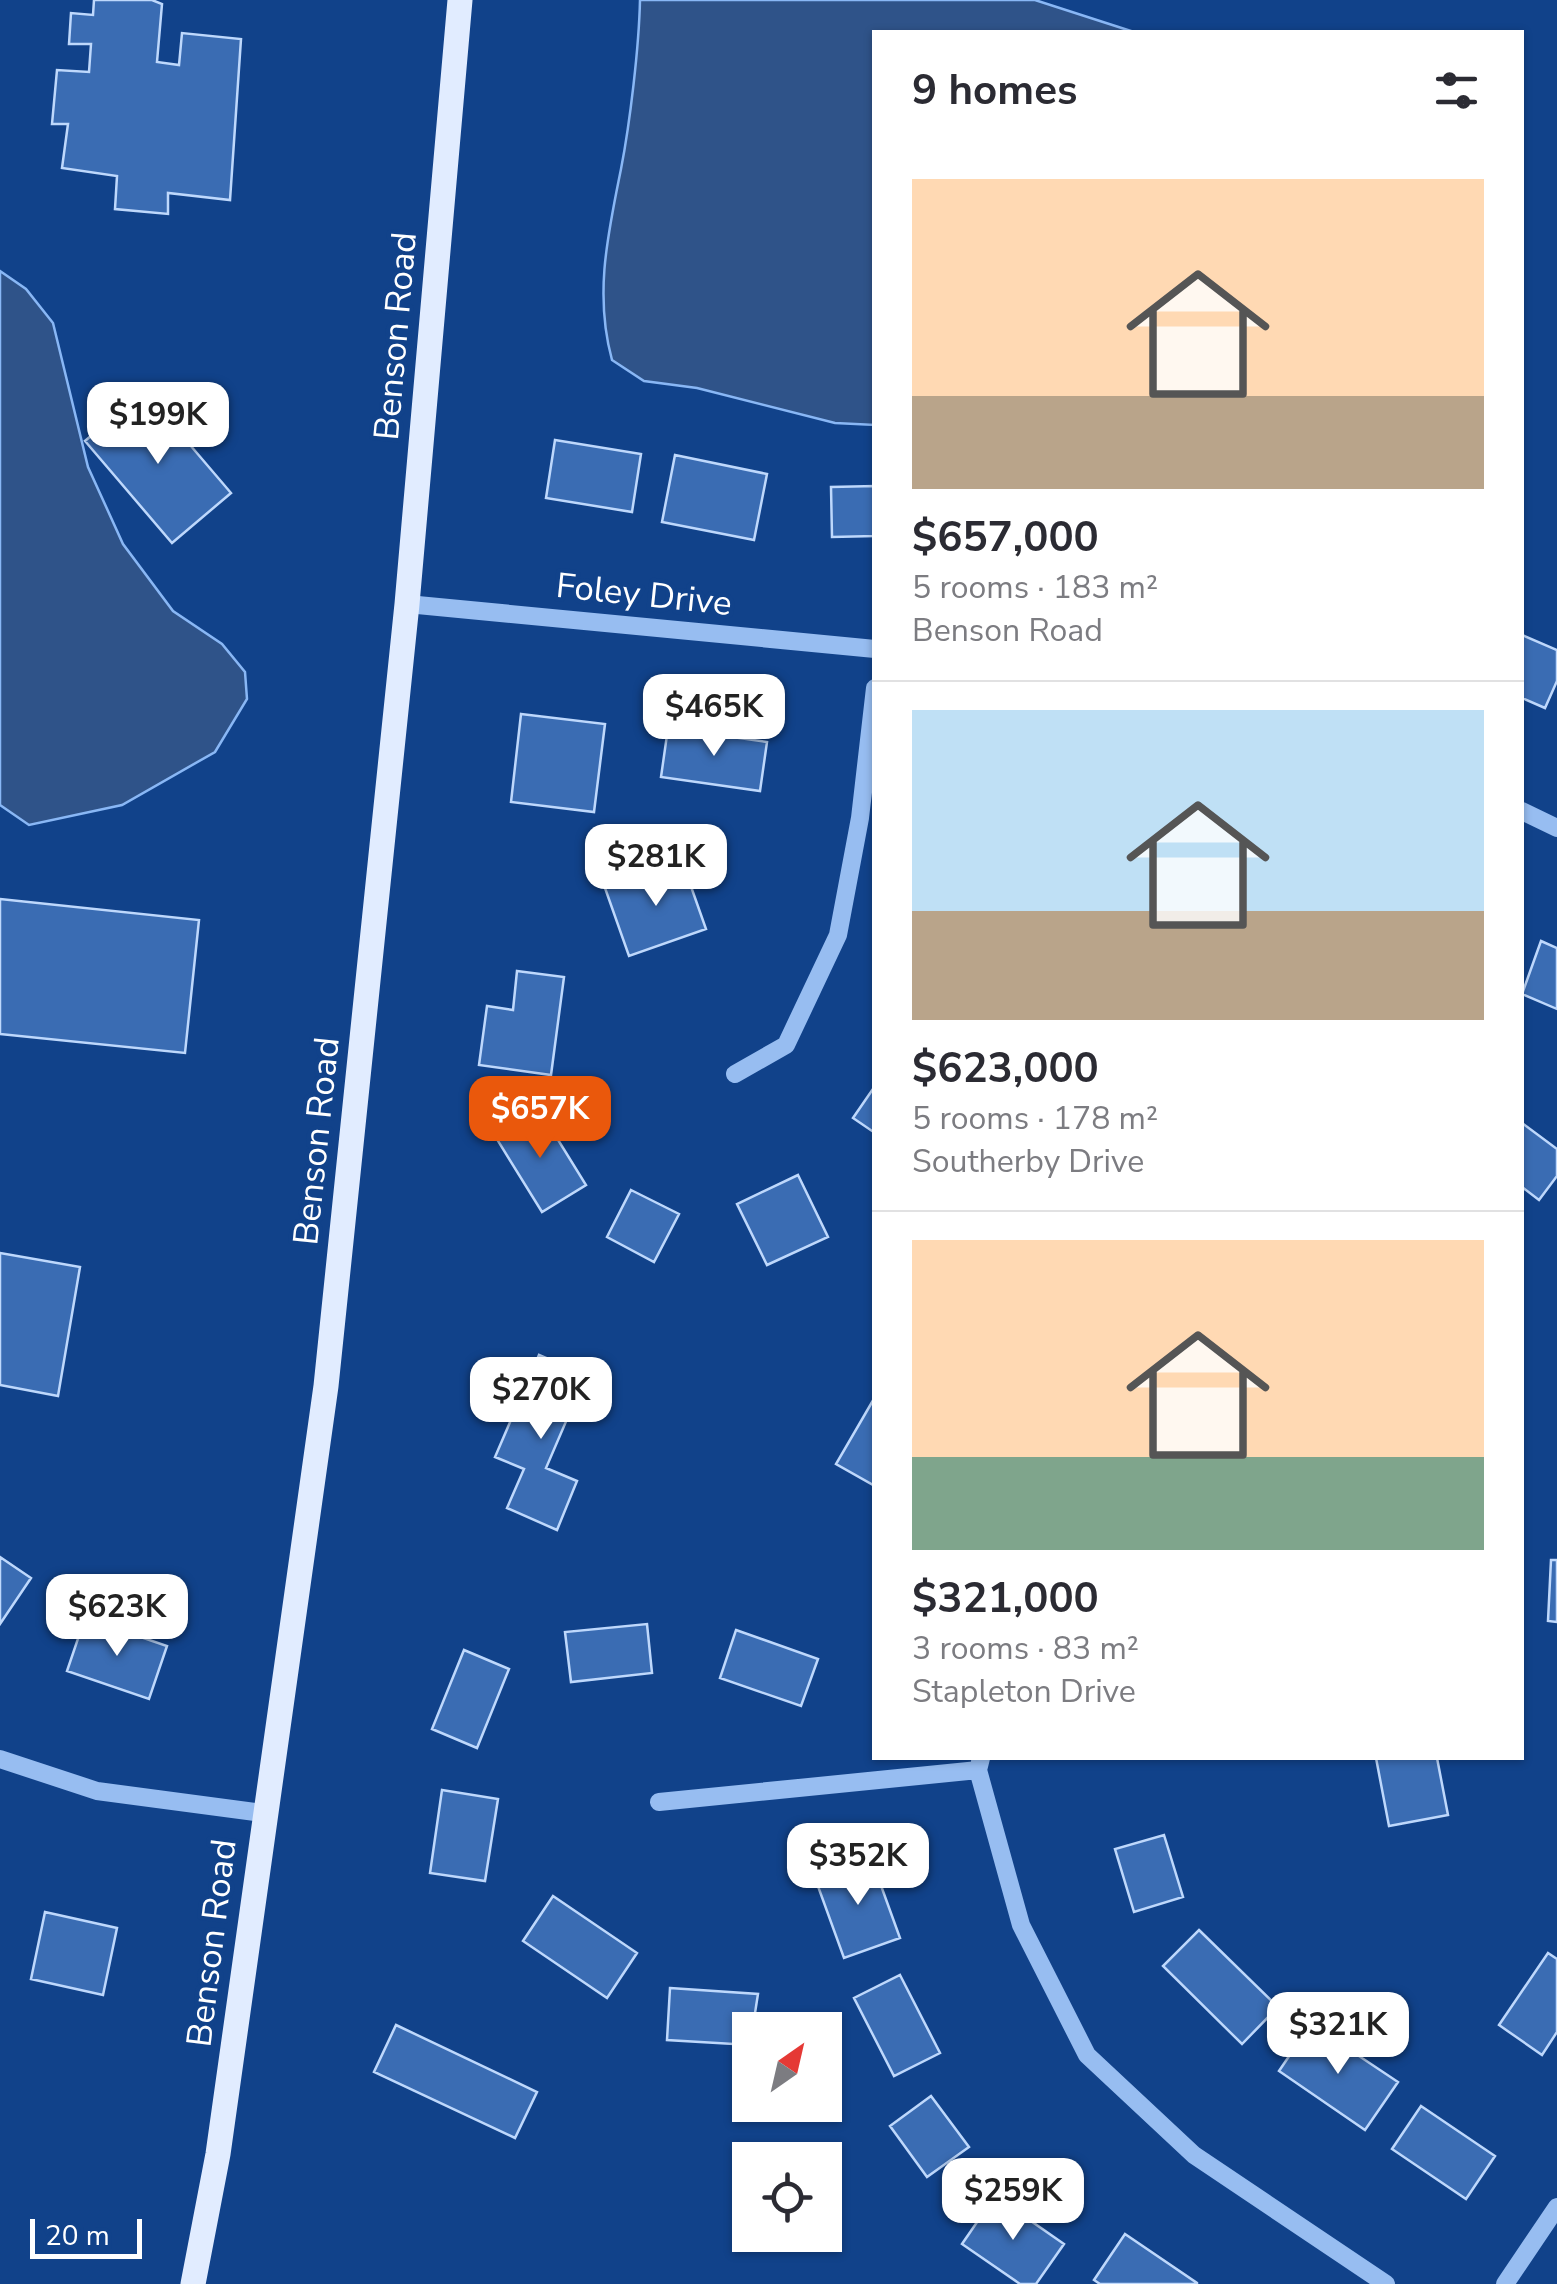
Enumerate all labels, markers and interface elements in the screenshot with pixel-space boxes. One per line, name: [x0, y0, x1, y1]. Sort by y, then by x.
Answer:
text: 9 homes: [912, 62, 1077, 119]
icon: filters: [1429, 63, 1484, 118]
street label: Benson Road: [363, 230, 428, 442]
icon: home: [1108, 244, 1288, 424]
pin: $199K: [88, 382, 228, 467]
text: $199K: [109, 393, 207, 436]
text: $657,000: [912, 509, 1099, 566]
street label: Foley Drive: [554, 562, 734, 627]
text: 5 rooms · 183 m²: [912, 566, 1158, 609]
text: Benson Road: [912, 609, 1103, 652]
pin: $465K: [644, 674, 784, 759]
text: $465K: [665, 685, 763, 728]
icon: home: [1108, 775, 1288, 955]
pin: $281K: [586, 824, 726, 909]
text: $281K: [607, 835, 705, 878]
street label: Benson Road: [282, 1035, 351, 1247]
text: $623,000: [912, 1040, 1099, 1097]
pin: $657K: [470, 1076, 610, 1161]
text: $657K: [491, 1087, 589, 1130]
text: 5 rooms · 178 m²: [912, 1097, 1158, 1140]
text: Southerby Drive: [912, 1140, 1144, 1183]
icon: home: [1108, 1305, 1288, 1485]
pin: $270K: [471, 1357, 611, 1442]
text: $270K: [492, 1368, 590, 1411]
text: $321,000: [912, 1570, 1099, 1627]
pin: $623K: [47, 1574, 187, 1659]
text: $623K: [68, 1585, 166, 1628]
text: 3 rooms · 83 m²: [912, 1627, 1139, 1670]
text: Stapleton Drive: [912, 1670, 1136, 1713]
pin: $352K: [788, 1823, 928, 1908]
text: $352K: [809, 1834, 907, 1877]
street label: Benson Road: [175, 1837, 248, 2050]
pin: $321K: [1268, 1992, 1408, 2077]
text: $321K: [1289, 2003, 1387, 2046]
north arrow: [732, 2012, 842, 2122]
map controls: [732, 2012, 842, 2252]
button: locate: [732, 2142, 842, 2252]
pin: $259K: [943, 2158, 1083, 2243]
text: $259K: [964, 2169, 1062, 2212]
scale bar: [30, 2214, 142, 2258]
text: 20 m: [45, 2217, 110, 2255]

